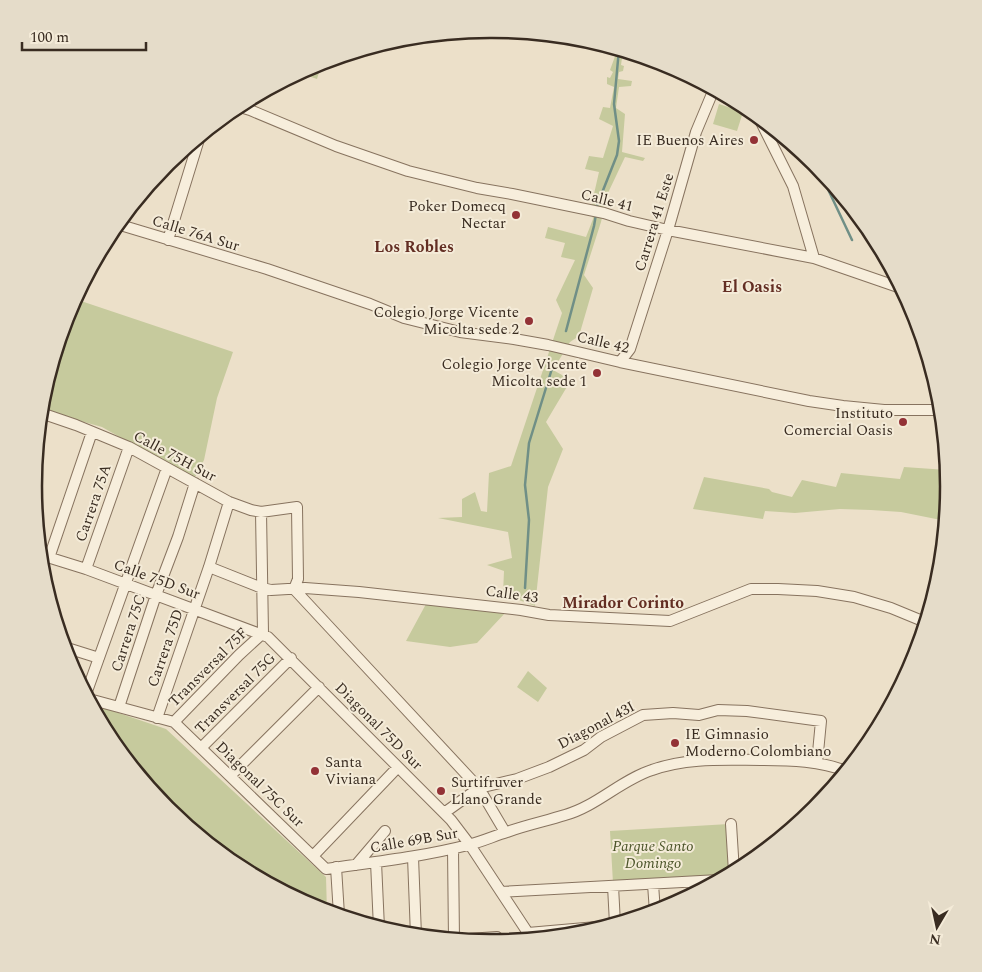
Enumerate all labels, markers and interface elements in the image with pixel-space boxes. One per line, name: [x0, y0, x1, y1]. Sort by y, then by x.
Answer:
scale bar: [22, 20, 146, 52]
text: 100 m: [30, 26, 69, 49]
place label: IE Buenos Aires: [636, 129, 744, 152]
marker: IE Buenos Aires: [748, 134, 760, 146]
street label: Carrera 41 Este: [629, 170, 680, 274]
street label: Calle 41: [578, 183, 635, 218]
place label: Poker Domecq Nectar: [408, 195, 506, 235]
street label: Calle 76A Sur: [149, 209, 242, 258]
marker: Poker Domecq Nectar: [510, 209, 522, 221]
district label: Los Robles: [374, 235, 454, 259]
district label: El Oasis: [722, 275, 782, 299]
place label: Colegio Jorge Vicente Micolta sede 2: [373, 301, 519, 341]
marker: Colegio Jorge Vicente Micolta sede 2: [523, 315, 535, 327]
street label: Calle 42: [574, 325, 631, 360]
place label: Colegio Jorge Vicente Micolta sede 1: [441, 353, 587, 393]
marker: Colegio Jorge Vicente Micolta sede 1: [591, 367, 603, 379]
place label: Instituto Comercial Oasis: [783, 402, 893, 442]
marker: Instituto Comercial Oasis: [897, 416, 909, 428]
street label: Calle 75H Sur: [129, 425, 220, 488]
street label: Carrera 75A: [69, 461, 118, 545]
street label: Calle 75D Sur: [110, 553, 203, 606]
street label: Calle 43: [484, 579, 540, 610]
street label: Carrera 75C: [105, 591, 152, 675]
district label: Mirador Corinto: [562, 591, 684, 615]
street label: Carrera 75D: [141, 606, 190, 690]
street label: Transversal 75F: [163, 622, 254, 713]
street label: Transversal 75G: [189, 647, 281, 739]
street label: Diagonal 75D Sur: [329, 677, 428, 776]
street label: Diagonal 43I: [553, 695, 639, 755]
place label: IE Gimnasio Moderno Colombiano: [685, 723, 831, 763]
street label: Diagonal 75C Sur: [210, 736, 309, 833]
marker: IE Gimnasio Moderno Colombiano: [669, 737, 681, 749]
place label: Santa Viviana: [325, 751, 377, 791]
marker: Santa Viviana: [309, 765, 321, 777]
place label: Surtifruver Llano Grande: [451, 771, 542, 811]
marker: Surtifruver Llano Grande: [435, 785, 447, 797]
street label: Calle 69B Sur: [368, 821, 460, 860]
park label: Parque Santo Domingo: [612, 835, 694, 875]
north arrow: [912, 902, 962, 952]
text: N: [928, 928, 942, 951]

